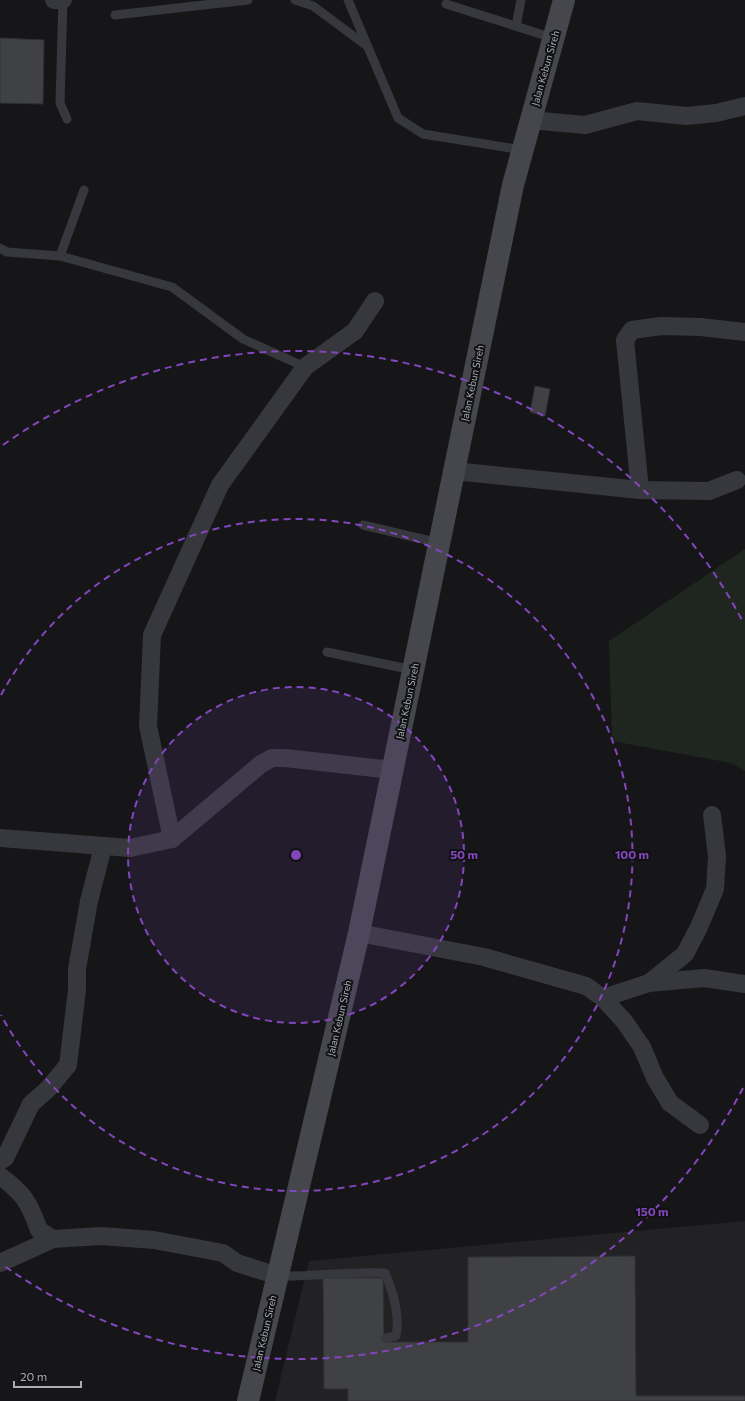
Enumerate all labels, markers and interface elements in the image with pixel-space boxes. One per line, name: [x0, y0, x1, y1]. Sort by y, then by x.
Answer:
street label: Jalan Kebun Sireh: [529, 29, 561, 107]
street label: Jalan Kebun Sireh: [458, 344, 486, 422]
street label: Jalan Kebun Sireh: [393, 662, 421, 740]
text: 50 m: [450, 847, 478, 861]
text: 100 m: [615, 847, 649, 861]
centre of rings: [289, 848, 303, 862]
street label: Jalan Kebun Sireh: [324, 979, 354, 1057]
text: 150 m: [635, 1204, 669, 1218]
street label: Jalan Kebun Sireh: [249, 1294, 279, 1372]
scale bar: [14, 1363, 81, 1389]
text: 20 m: [20, 1369, 47, 1383]

